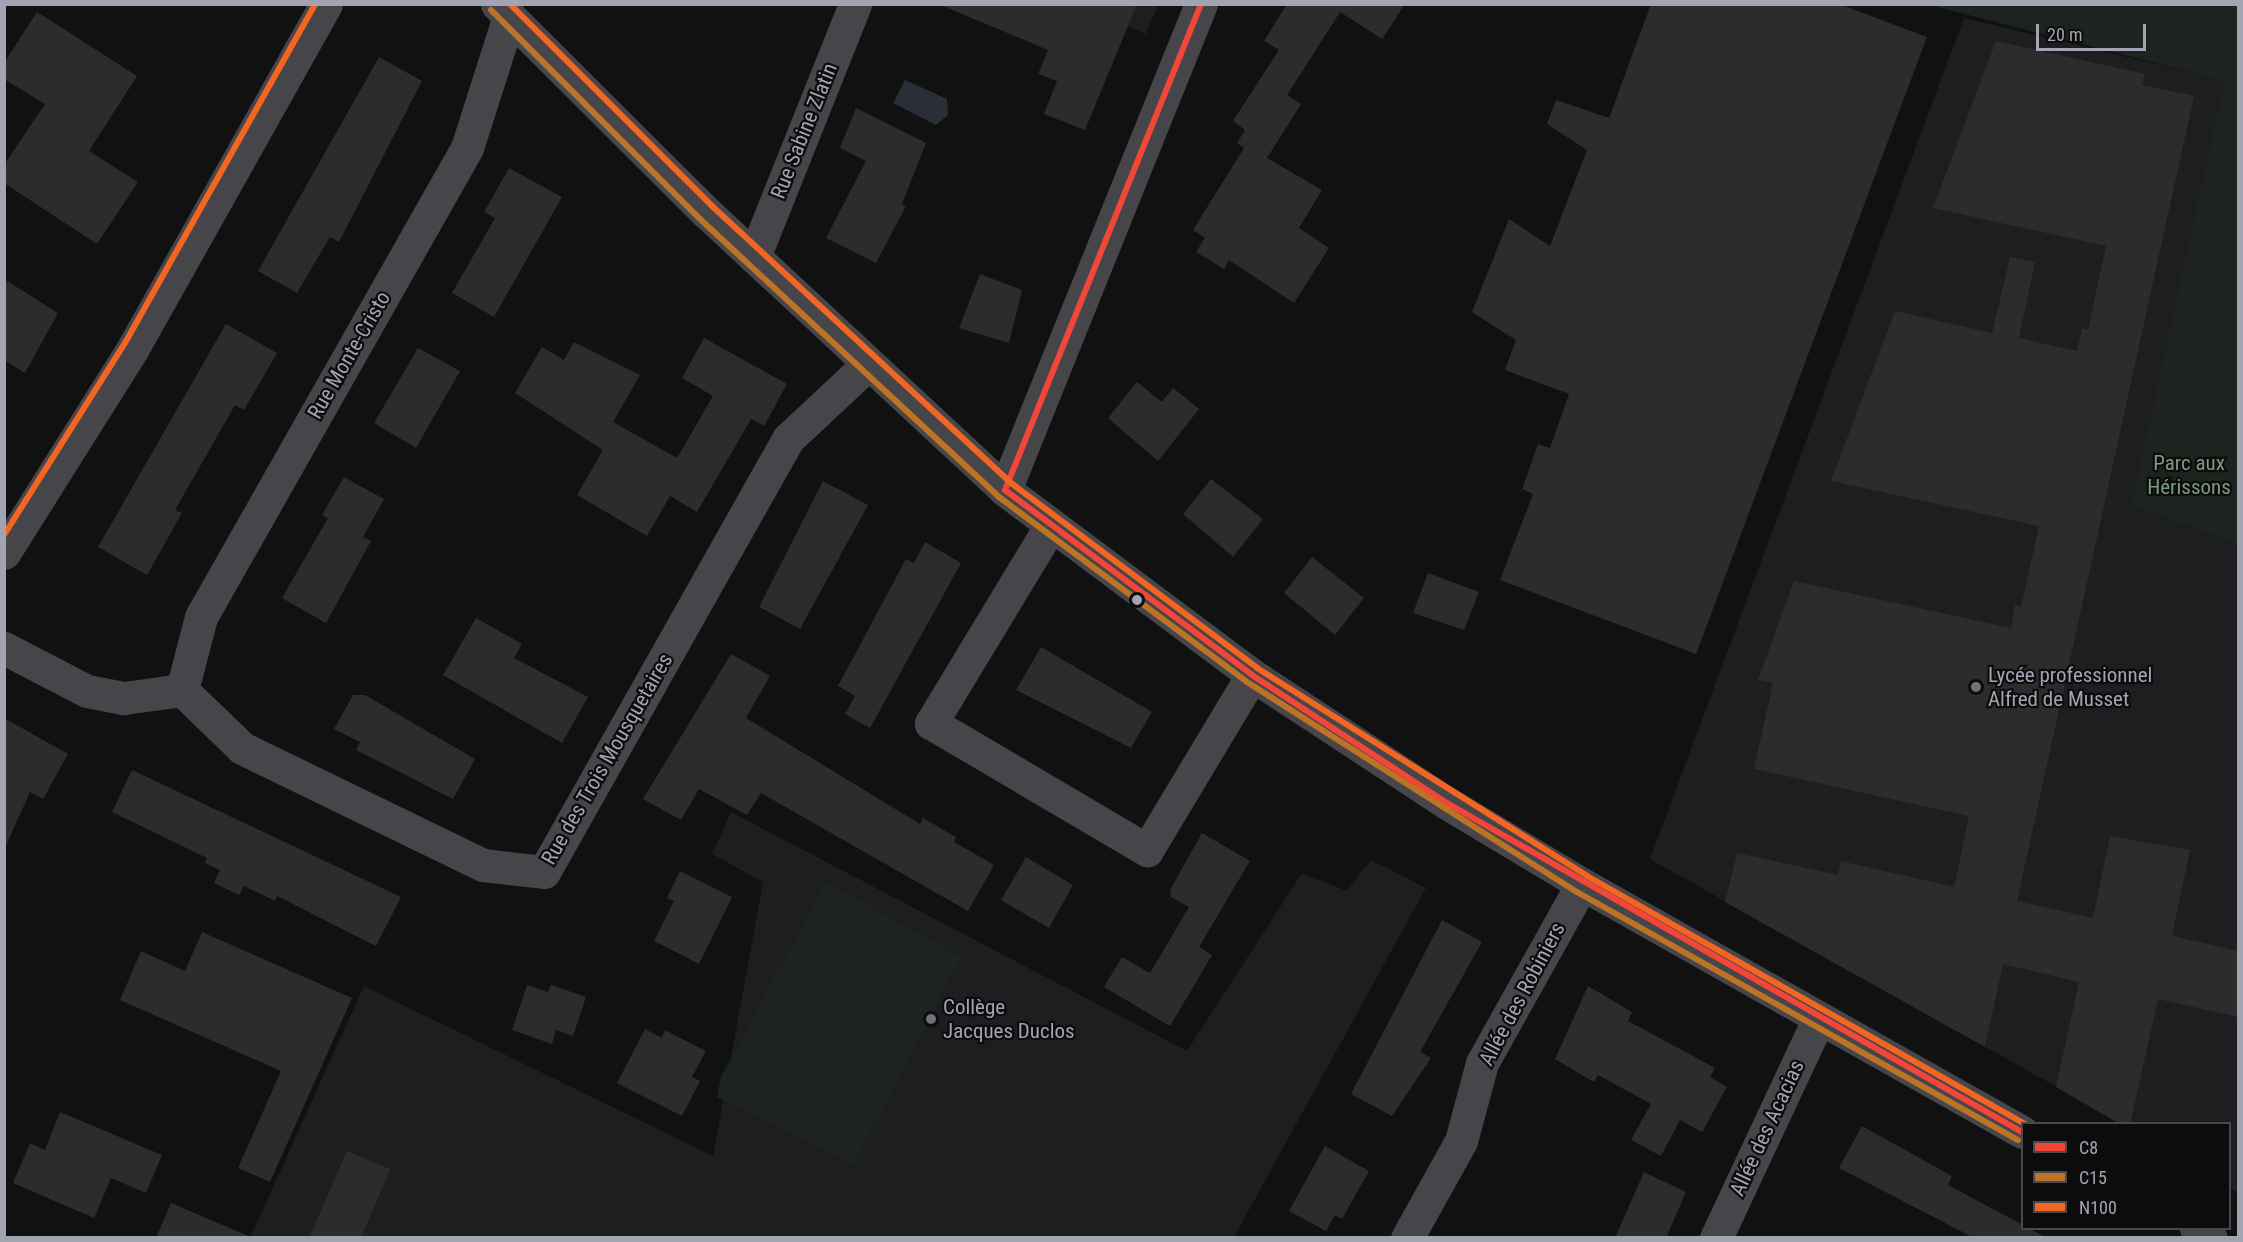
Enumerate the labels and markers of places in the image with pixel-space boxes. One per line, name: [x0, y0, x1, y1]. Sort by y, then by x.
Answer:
unlabelled marker: [1131, 594, 1143, 606]
place label: Lycée professionnel Alfred de Musset: [1988, 662, 2152, 712]
marker: Lycée professionnel Alfred de Musset: [1969, 680, 1983, 694]
place label: Collège Jacques Duclos: [943, 994, 1075, 1044]
marker: Collège Jacques Duclos: [924, 1012, 938, 1026]

